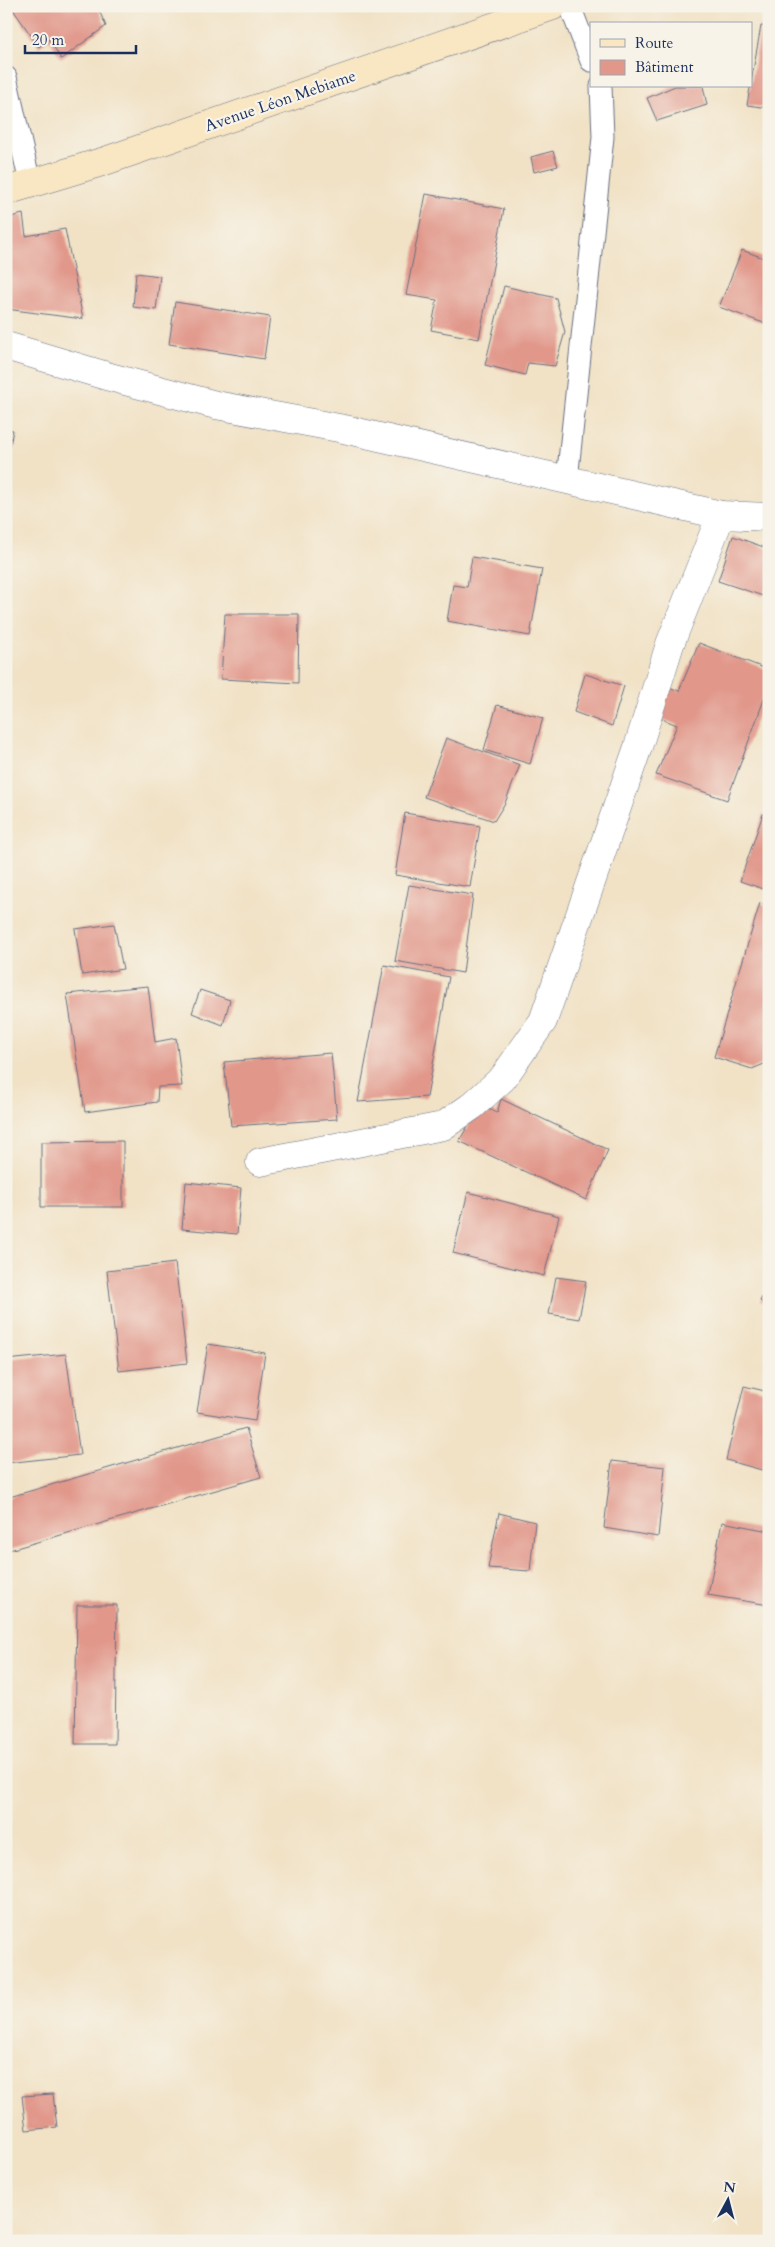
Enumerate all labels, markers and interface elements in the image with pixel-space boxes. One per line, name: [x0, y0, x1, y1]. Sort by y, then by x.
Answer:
scale bar: [25, 22, 136, 54]
legend: [590, 22, 752, 88]
text: 20 m: [32, 30, 64, 50]
text: Route: [635, 33, 673, 53]
text: Bâtiment: [635, 57, 694, 77]
street label: Avenue Léon Mebiame: [202, 65, 359, 137]
north arrow: [702, 2174, 752, 2224]
text: N: [722, 2177, 737, 2198]

